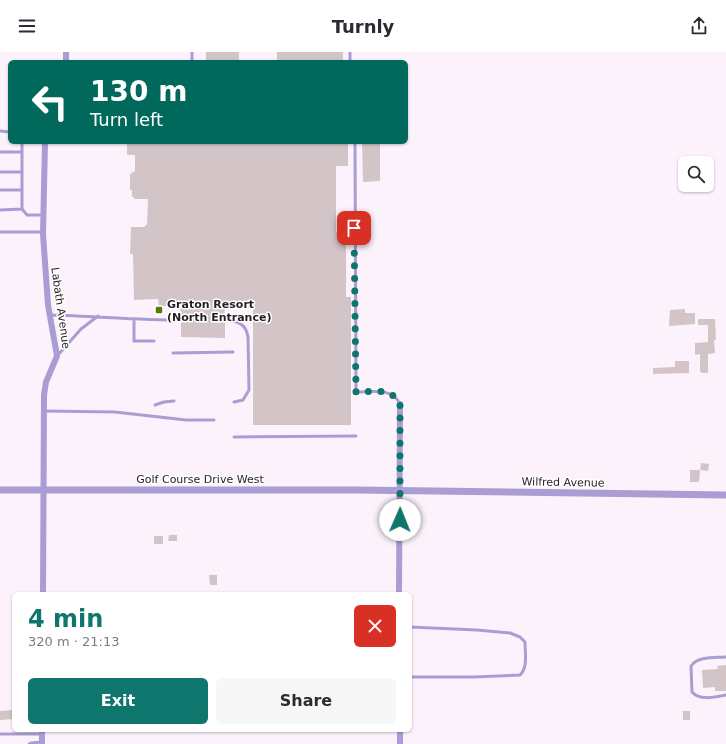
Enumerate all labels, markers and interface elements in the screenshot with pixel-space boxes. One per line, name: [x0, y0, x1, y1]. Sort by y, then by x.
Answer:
icon: menu: [16, 15, 38, 37]
icon: share: [688, 15, 710, 37]
text: Turnly: [332, 16, 394, 37]
text: 130 m: [90, 75, 187, 108]
icon: left: [24, 76, 76, 128]
text: Turn left: [90, 109, 163, 130]
map controls: [678, 156, 714, 192]
button: search: [678, 156, 714, 192]
pin: [337, 211, 371, 245]
icon: arrive: [343, 217, 365, 239]
street label: Labath Avenue: [48, 266, 73, 350]
place label: Graton Resort (North Entrance): [167, 298, 271, 324]
marker: Graton Resort (North Entrance): [154, 305, 164, 315]
street label: Golf Course Drive West: [136, 473, 264, 486]
street label: Wilfred Avenue: [521, 475, 605, 490]
position arrow: [379, 499, 421, 541]
text: 4 min: [28, 605, 103, 633]
button: close: [354, 605, 396, 647]
text: 320 m · 21:13: [28, 634, 119, 649]
button: Exit: [28, 678, 208, 724]
button: Share: [216, 678, 396, 724]

